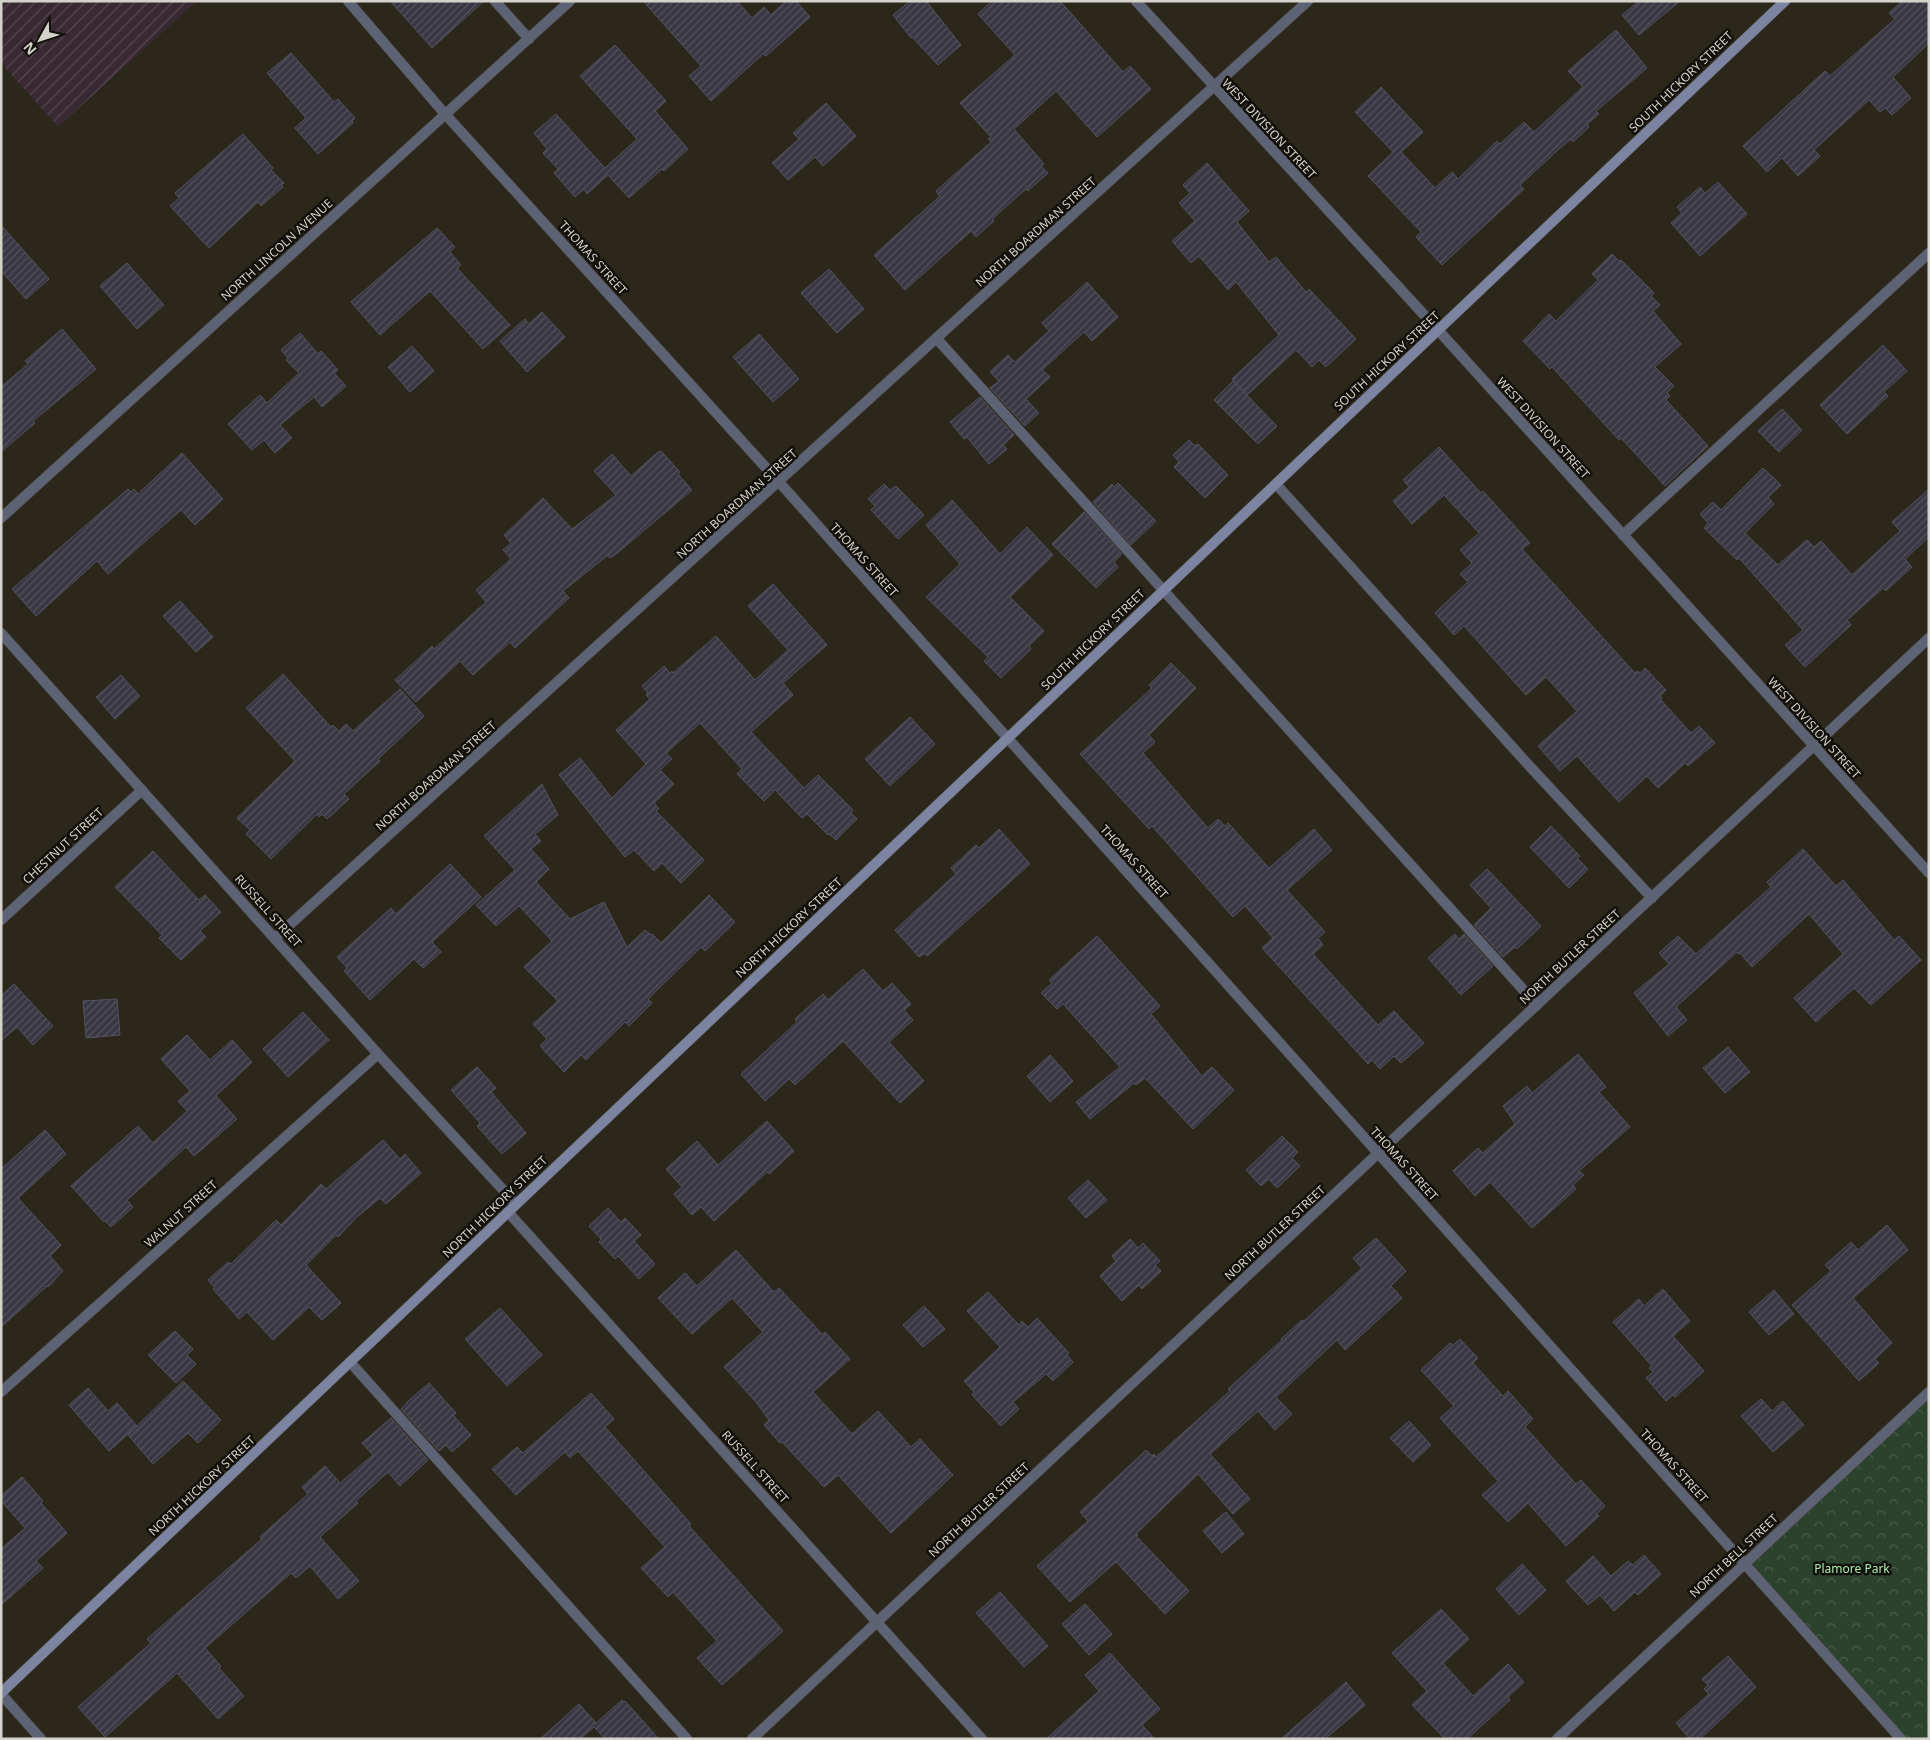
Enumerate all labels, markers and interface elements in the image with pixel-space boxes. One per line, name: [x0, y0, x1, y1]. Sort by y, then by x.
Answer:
north arrow: [15, 15, 65, 65]
street label: SOUTH HICKORY STREET: [1625, 27, 1737, 136]
text: N: [19, 38, 41, 59]
street label: WEST DIVISION STREET: [1218, 75, 1321, 183]
street label: NORTH BOARDMAN STREET: [972, 173, 1100, 290]
street label: NORTH LINCOLN AVENUE: [217, 195, 336, 304]
street label: THOMAS STREET: [556, 217, 631, 299]
street label: SOUTH HICKORY STREET: [1330, 307, 1443, 414]
street label: WEST DIVISION STREET: [1493, 373, 1594, 482]
street label: NORTH BOARDMAN STREET: [673, 445, 801, 562]
street label: THOMAS STREET: [827, 519, 902, 601]
street label: SOUTH HICKORY STREET: [1037, 585, 1149, 694]
street label: WEST DIVISION STREET: [1764, 673, 1865, 782]
street label: NORTH BOARDMAN STREET: [372, 717, 500, 834]
street label: CHESTNUT STREET: [19, 803, 107, 888]
street label: THOMAS STREET: [1097, 821, 1172, 903]
street label: RUSSELL STREET: [231, 871, 306, 951]
street label: NORTH HICKORY STREET: [732, 874, 846, 982]
street label: NORTH BUTLER STREET: [1516, 905, 1624, 1008]
street label: THOMAS STREET: [1367, 1123, 1442, 1205]
street label: NORTH HICKORY STREET: [438, 1152, 551, 1261]
street label: WALNUT STREET: [140, 1176, 221, 1251]
street label: NORTH BUTLER STREET: [1221, 1181, 1329, 1284]
street label: THOMAS STREET: [1637, 1425, 1712, 1507]
street label: RUSSELL STREET: [718, 1427, 793, 1507]
street label: NORTH HICKORY STREET: [145, 1432, 259, 1540]
street label: NORTH BUTLER STREET: [925, 1458, 1033, 1561]
street label: NORTH BELL STREET: [1686, 1510, 1782, 1601]
park label: Plamore Park: [1814, 1560, 1890, 1577]

